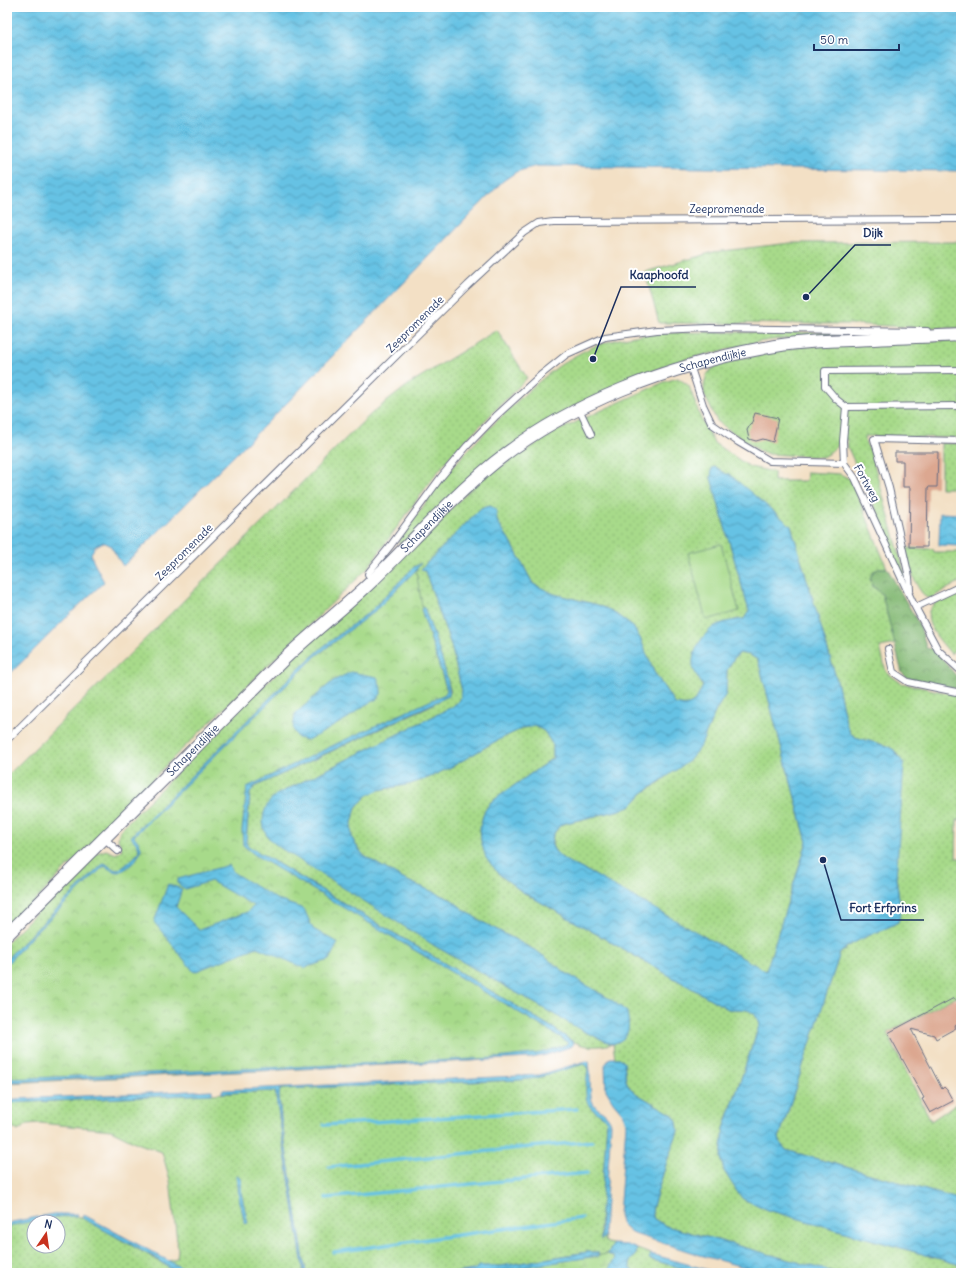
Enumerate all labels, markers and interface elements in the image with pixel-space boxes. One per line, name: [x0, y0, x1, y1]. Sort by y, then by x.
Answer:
scale bar: [814, 26, 899, 52]
text: 50 m: [820, 32, 849, 47]
street label: Zeepromenade: [689, 202, 765, 216]
callout: Dijk: [855, 221, 891, 245]
text: Dijk: [863, 225, 883, 240]
callout: Kaaphoofd: [621, 263, 696, 287]
text: Kaaphoofd: [630, 267, 688, 283]
street label: Zeepromenade: [384, 292, 447, 355]
street label: Schapendijkje: [678, 345, 747, 375]
street label: Fortweg: [851, 462, 883, 504]
street label: Schapendijkje: [397, 497, 456, 555]
street label: Zeepromenade: [153, 520, 216, 583]
street label: Schapendijkje: [163, 721, 222, 779]
callout: Fort Erfprins: [841, 896, 924, 920]
text: Fort Erfprins: [849, 900, 917, 916]
north arrow: [26, 1214, 66, 1254]
text: N: [43, 1217, 54, 1232]

